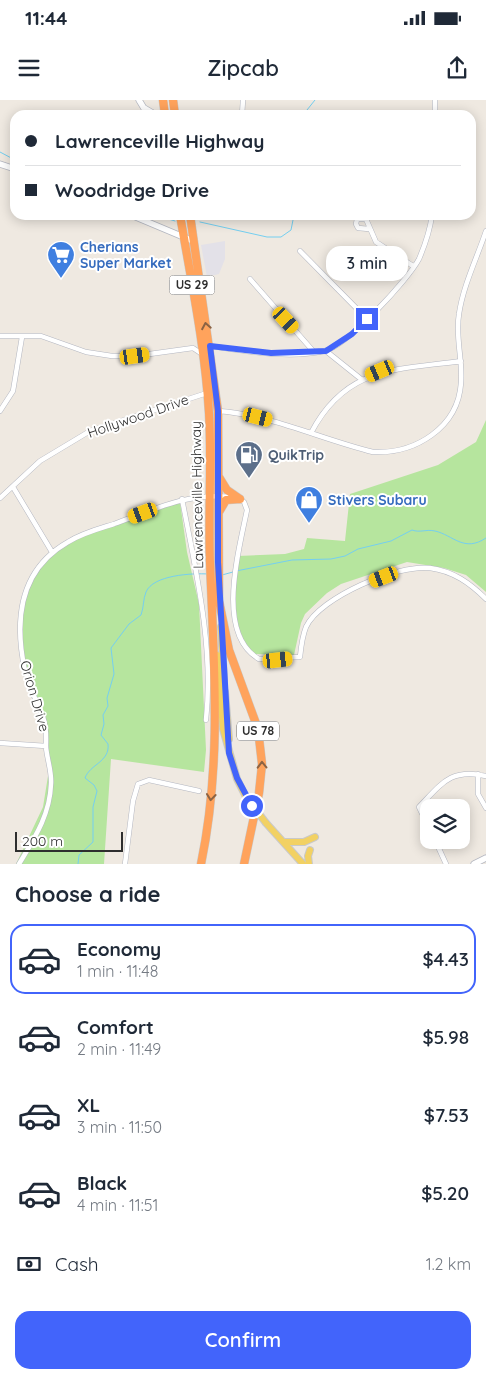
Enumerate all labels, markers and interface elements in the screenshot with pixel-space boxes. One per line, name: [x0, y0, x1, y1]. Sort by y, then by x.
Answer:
text: 11:44: [25, 6, 67, 30]
icon: menu: [15, 54, 43, 82]
text: Zipcab: [207, 54, 279, 82]
icon: share: [443, 54, 471, 82]
text: Lawrenceville Highway: [55, 129, 264, 153]
text: Woodridge Drive: [55, 178, 209, 202]
place label: Cherians Super Market: [80, 238, 172, 272]
supermarket icon: Cherians Super Market: [46, 240, 76, 279]
callout: 3 min: [326, 246, 408, 282]
text: 3 min: [347, 253, 387, 273]
road number: US 29: [170, 276, 214, 294]
car: [270, 304, 301, 336]
route end: [356, 308, 378, 330]
one-way arrow: [202, 322, 212, 330]
car: [119, 346, 150, 366]
car: [363, 358, 396, 384]
street label: Hollywood Drive: [85, 390, 191, 442]
car: [241, 406, 274, 428]
street label: Lawrenceville Highway: [187, 421, 207, 569]
fuel station icon: QuikTrip: [234, 440, 264, 479]
place label: QuikTrip: [268, 446, 324, 464]
shop icon: Stivers Subaru: [294, 485, 324, 524]
place label: Stivers Subaru: [328, 491, 427, 509]
car: [126, 501, 159, 525]
car: [367, 565, 400, 589]
car: [262, 651, 293, 669]
street label: Orion Drive: [16, 658, 54, 734]
road number: US 78: [237, 722, 279, 740]
one-way arrow: [256, 760, 267, 768]
one-way arrow: [206, 794, 217, 802]
route start: [241, 795, 263, 817]
map controls: [420, 799, 470, 849]
button: layers: [420, 799, 470, 849]
scale bar: [15, 829, 122, 852]
text: 200 m: [22, 832, 63, 850]
text: Choose a ride: [15, 880, 160, 908]
icon: car: [17, 937, 62, 982]
text: Economy: [77, 937, 161, 961]
text: $4.43: [422, 947, 469, 971]
text: 1 min · 11:48: [77, 961, 158, 981]
icon: car: [17, 1015, 62, 1060]
text: Comfort: [77, 1015, 154, 1039]
text: $5.98: [422, 1025, 469, 1049]
text: 2 min · 11:49: [77, 1039, 161, 1059]
icon: car: [17, 1093, 62, 1138]
text: XL: [77, 1093, 100, 1117]
text: $7.53: [424, 1103, 469, 1127]
text: 3 min · 11:50: [77, 1117, 162, 1137]
icon: car: [17, 1171, 62, 1216]
text: Black: [77, 1171, 127, 1195]
text: $5.20: [421, 1181, 469, 1205]
text: 4 min · 11:51: [77, 1195, 158, 1215]
icon: cash: [15, 1250, 43, 1278]
text: Cash: [55, 1252, 99, 1276]
text: 1.2 km: [426, 1254, 471, 1274]
button: Confirm: [15, 1311, 471, 1369]

